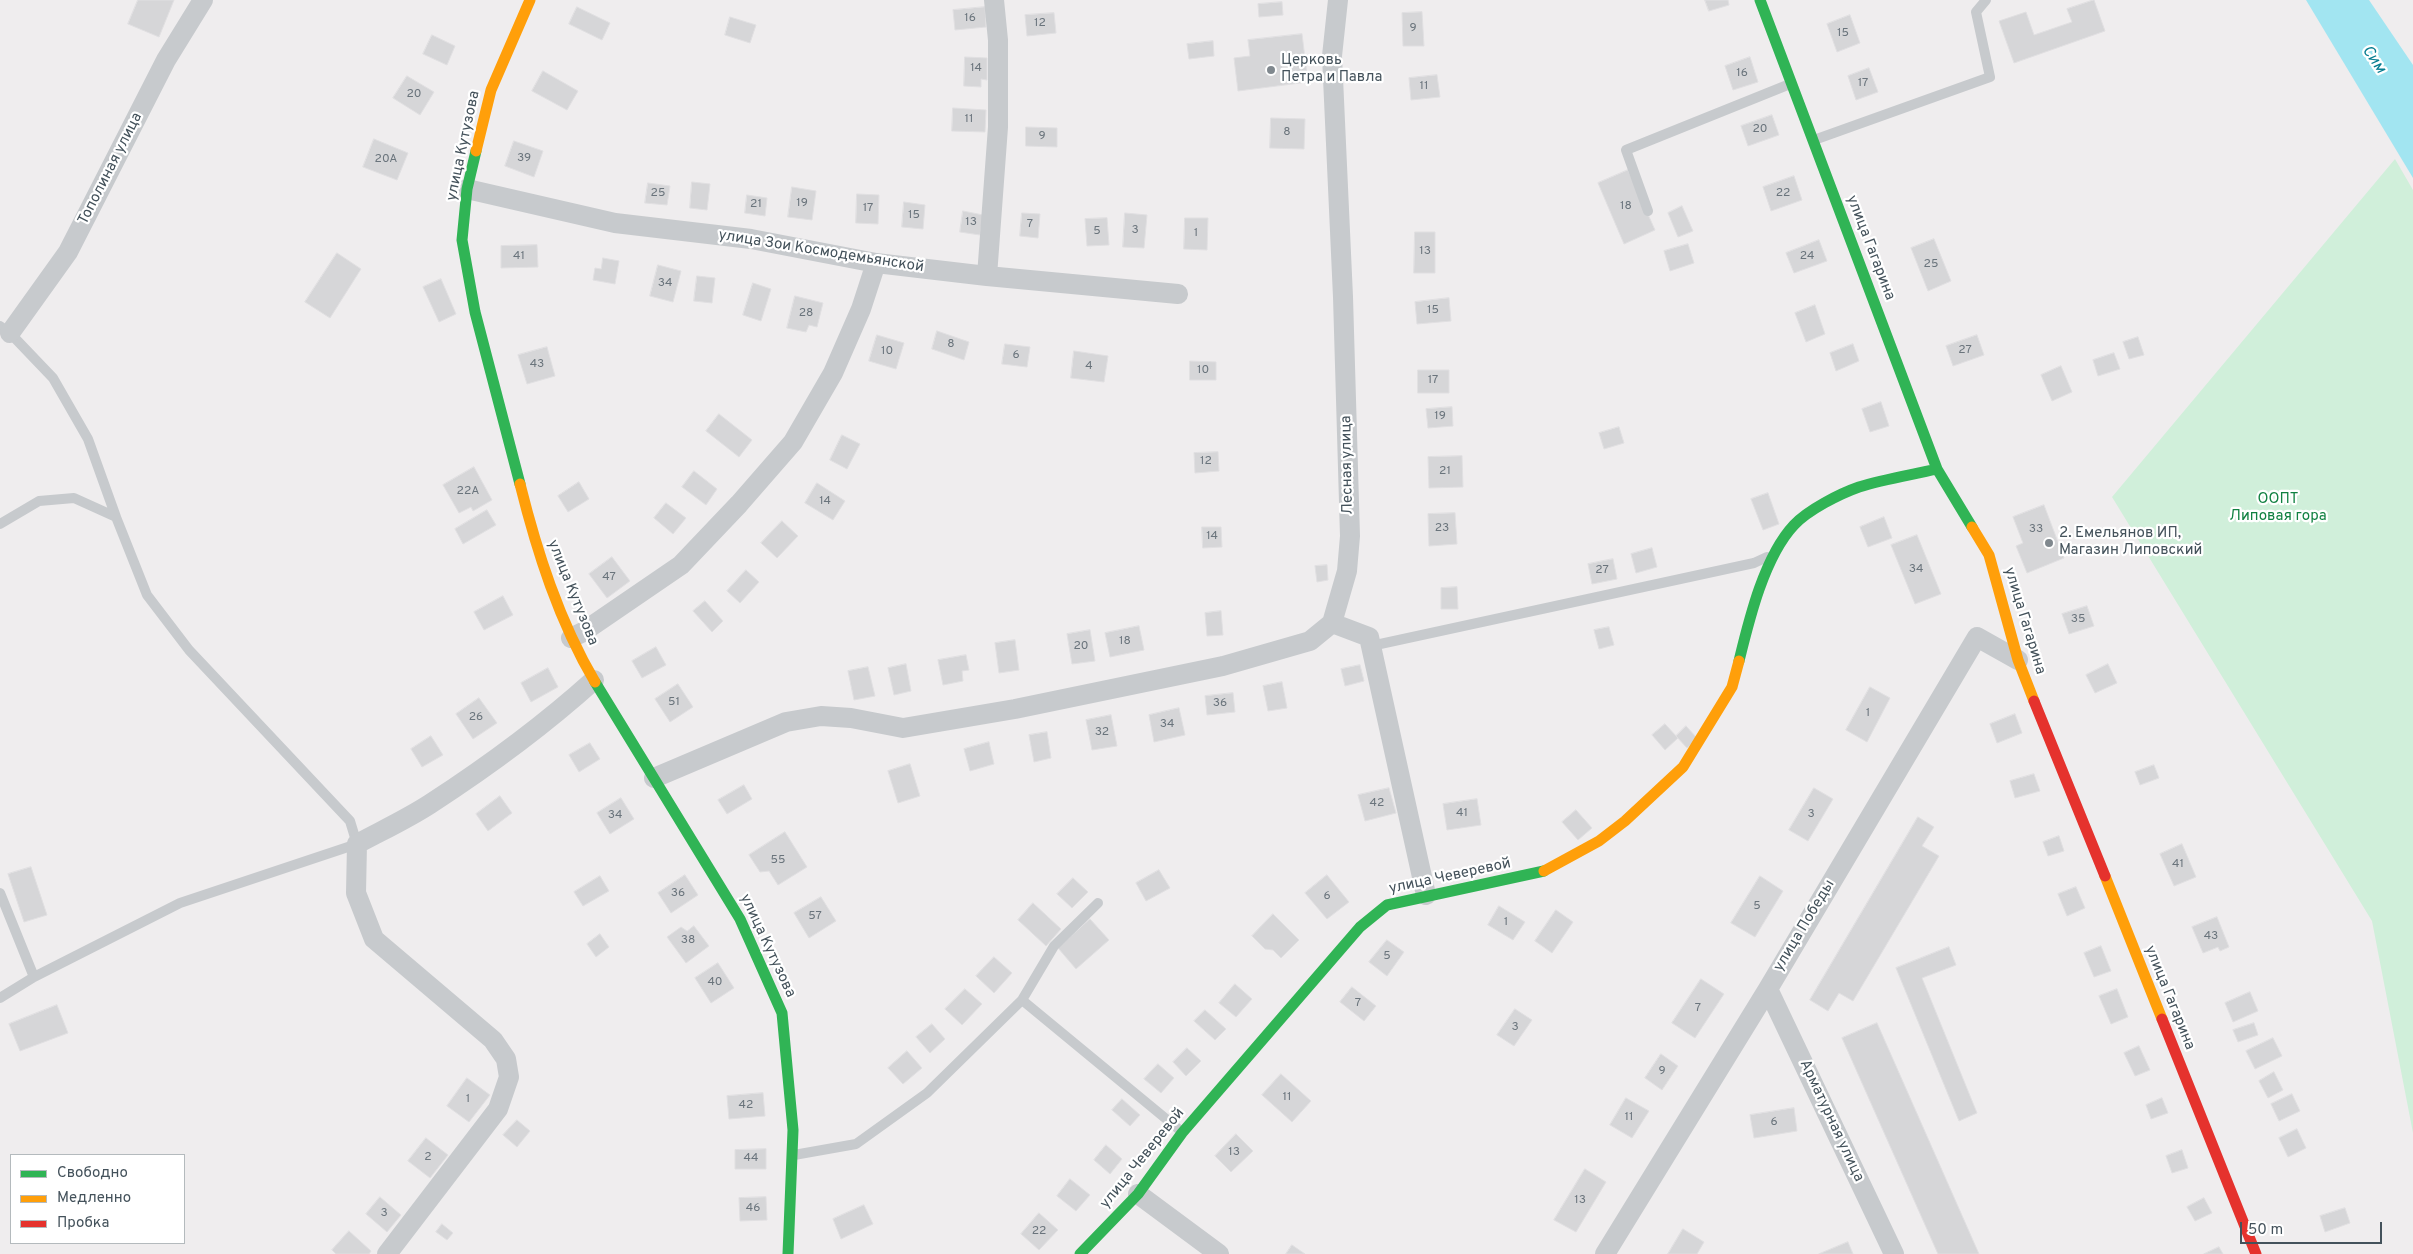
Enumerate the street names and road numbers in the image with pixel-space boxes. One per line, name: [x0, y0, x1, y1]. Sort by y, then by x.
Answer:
street label: улица Кутузова: [444, 89, 484, 203]
street label: Тополиная улица: [75, 110, 147, 228]
street label: улица Гагарина: [1842, 193, 1898, 303]
street label: улица Зои Космодемьянской: [717, 227, 925, 277]
street label: Лесная улица: [1338, 415, 1358, 515]
street label: улица Кутузова: [543, 538, 601, 648]
street label: улица Гагарина: [1999, 565, 2049, 677]
street label: улица Чеверевой: [1387, 855, 1513, 899]
street label: улица Победы: [1771, 877, 1839, 975]
street label: улица Кутузова: [735, 891, 799, 1001]
street label: улица Гагарина: [2140, 943, 2198, 1053]
street label: Арматурная улица: [1795, 1057, 1867, 1185]
street label: улица Чеверевой: [1097, 1105, 1189, 1213]

